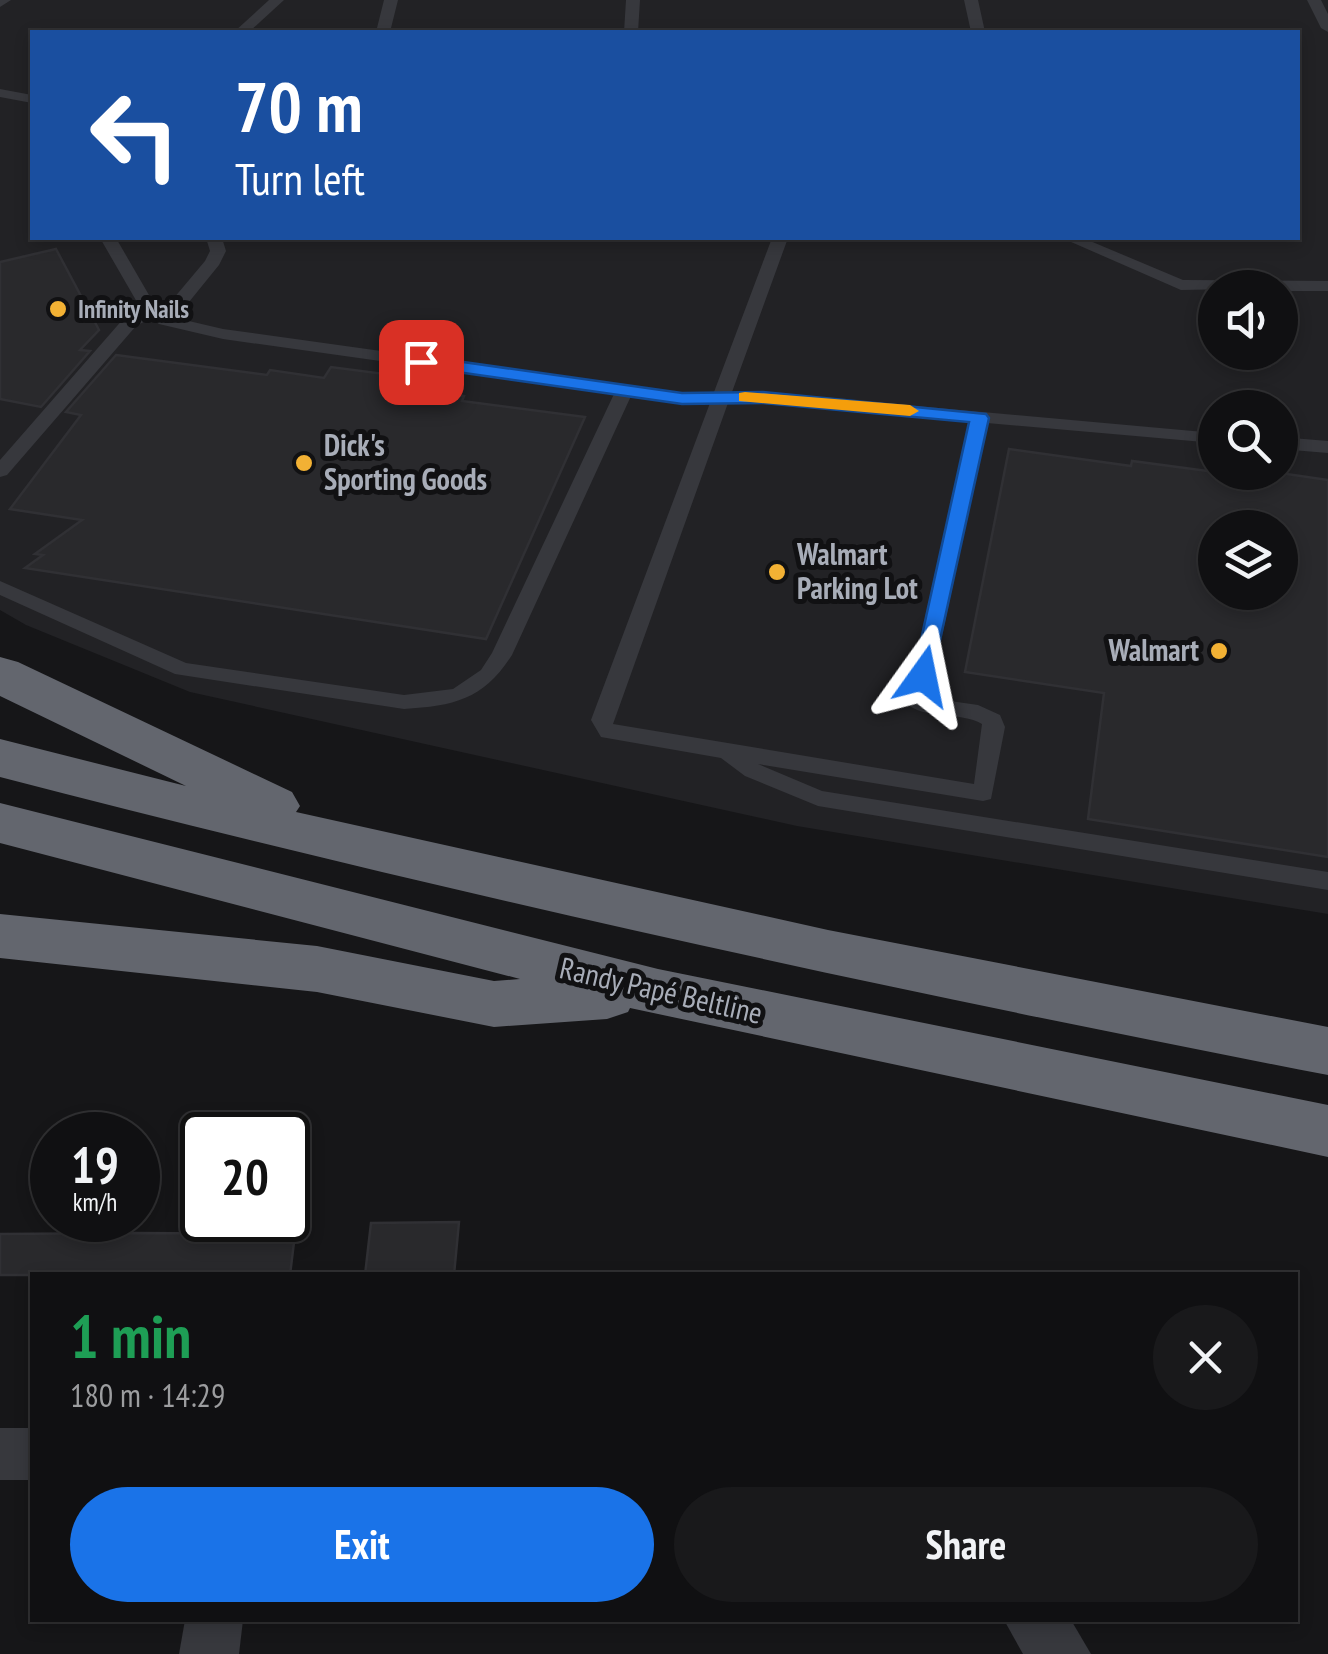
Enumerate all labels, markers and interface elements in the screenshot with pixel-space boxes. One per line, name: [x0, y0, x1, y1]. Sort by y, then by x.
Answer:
text: 70 m: [235, 61, 363, 151]
icon: left: [70, 70, 200, 200]
text: Turn left: [235, 149, 365, 207]
map controls: [1198, 270, 1298, 610]
button: sound: [1198, 270, 1298, 370]
place label: Infinity Nails: [78, 293, 189, 325]
marker: Infinity Nails: [47, 298, 69, 320]
pin: [379, 320, 464, 405]
icon: arrive: [394, 335, 449, 390]
button: search: [1198, 390, 1298, 490]
place label: Dick's Sporting Goods: [324, 425, 487, 498]
marker: Dick's Sporting Goods: [293, 452, 315, 474]
button: layers: [1198, 510, 1298, 610]
place label: Walmart Parking Lot: [796, 534, 918, 607]
marker: Walmart Parking Lot: [766, 561, 788, 583]
position arrow: [871, 624, 975, 728]
place label: Walmart: [1107, 630, 1199, 669]
marker: Walmart: [1208, 640, 1230, 662]
street label: Randy Papé Beltline: [556, 947, 766, 1032]
speed limit sign: 20: [180, 1112, 310, 1242]
text: 19: [71, 1132, 119, 1197]
text: km/h: [73, 1186, 117, 1218]
text: 1 min: [70, 1297, 191, 1375]
button: close: [1153, 1305, 1258, 1410]
text: 180 m · 14:29: [70, 1374, 225, 1416]
button: Exit: [70, 1487, 654, 1602]
button: Share: [674, 1487, 1258, 1602]

